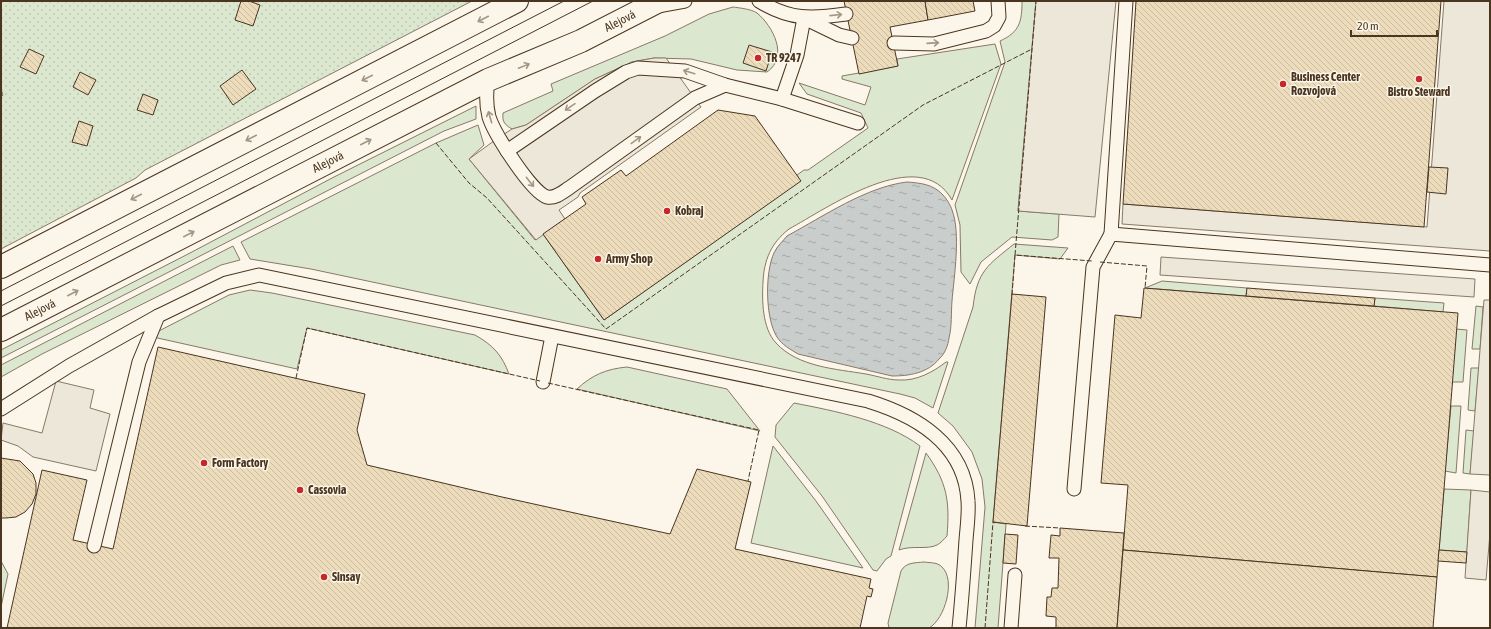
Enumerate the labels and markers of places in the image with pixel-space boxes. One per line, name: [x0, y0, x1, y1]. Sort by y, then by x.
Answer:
place label: TR 9247: [766, 51, 802, 65]
marker: TR 9247: [753, 53, 763, 63]
place label: Business Center Rozvojová: [1291, 70, 1360, 98]
marker: Bistro Steward: [1414, 74, 1424, 84]
marker: Business Center Rozvojová: [1278, 79, 1288, 89]
place label: Bistro Steward: [1388, 85, 1451, 99]
place label: Kobraj: [675, 204, 704, 218]
marker: Kobraj: [662, 206, 672, 216]
place label: Army Shop: [605, 252, 653, 266]
marker: Army Shop: [593, 254, 603, 264]
place label: Form Factory: [212, 456, 268, 470]
marker: Form Factory: [199, 458, 209, 468]
place label: Cassovia: [308, 483, 347, 497]
marker: Cassovia: [295, 485, 305, 495]
place label: Sinsay: [332, 570, 360, 584]
marker: Sinsay: [319, 572, 329, 582]

